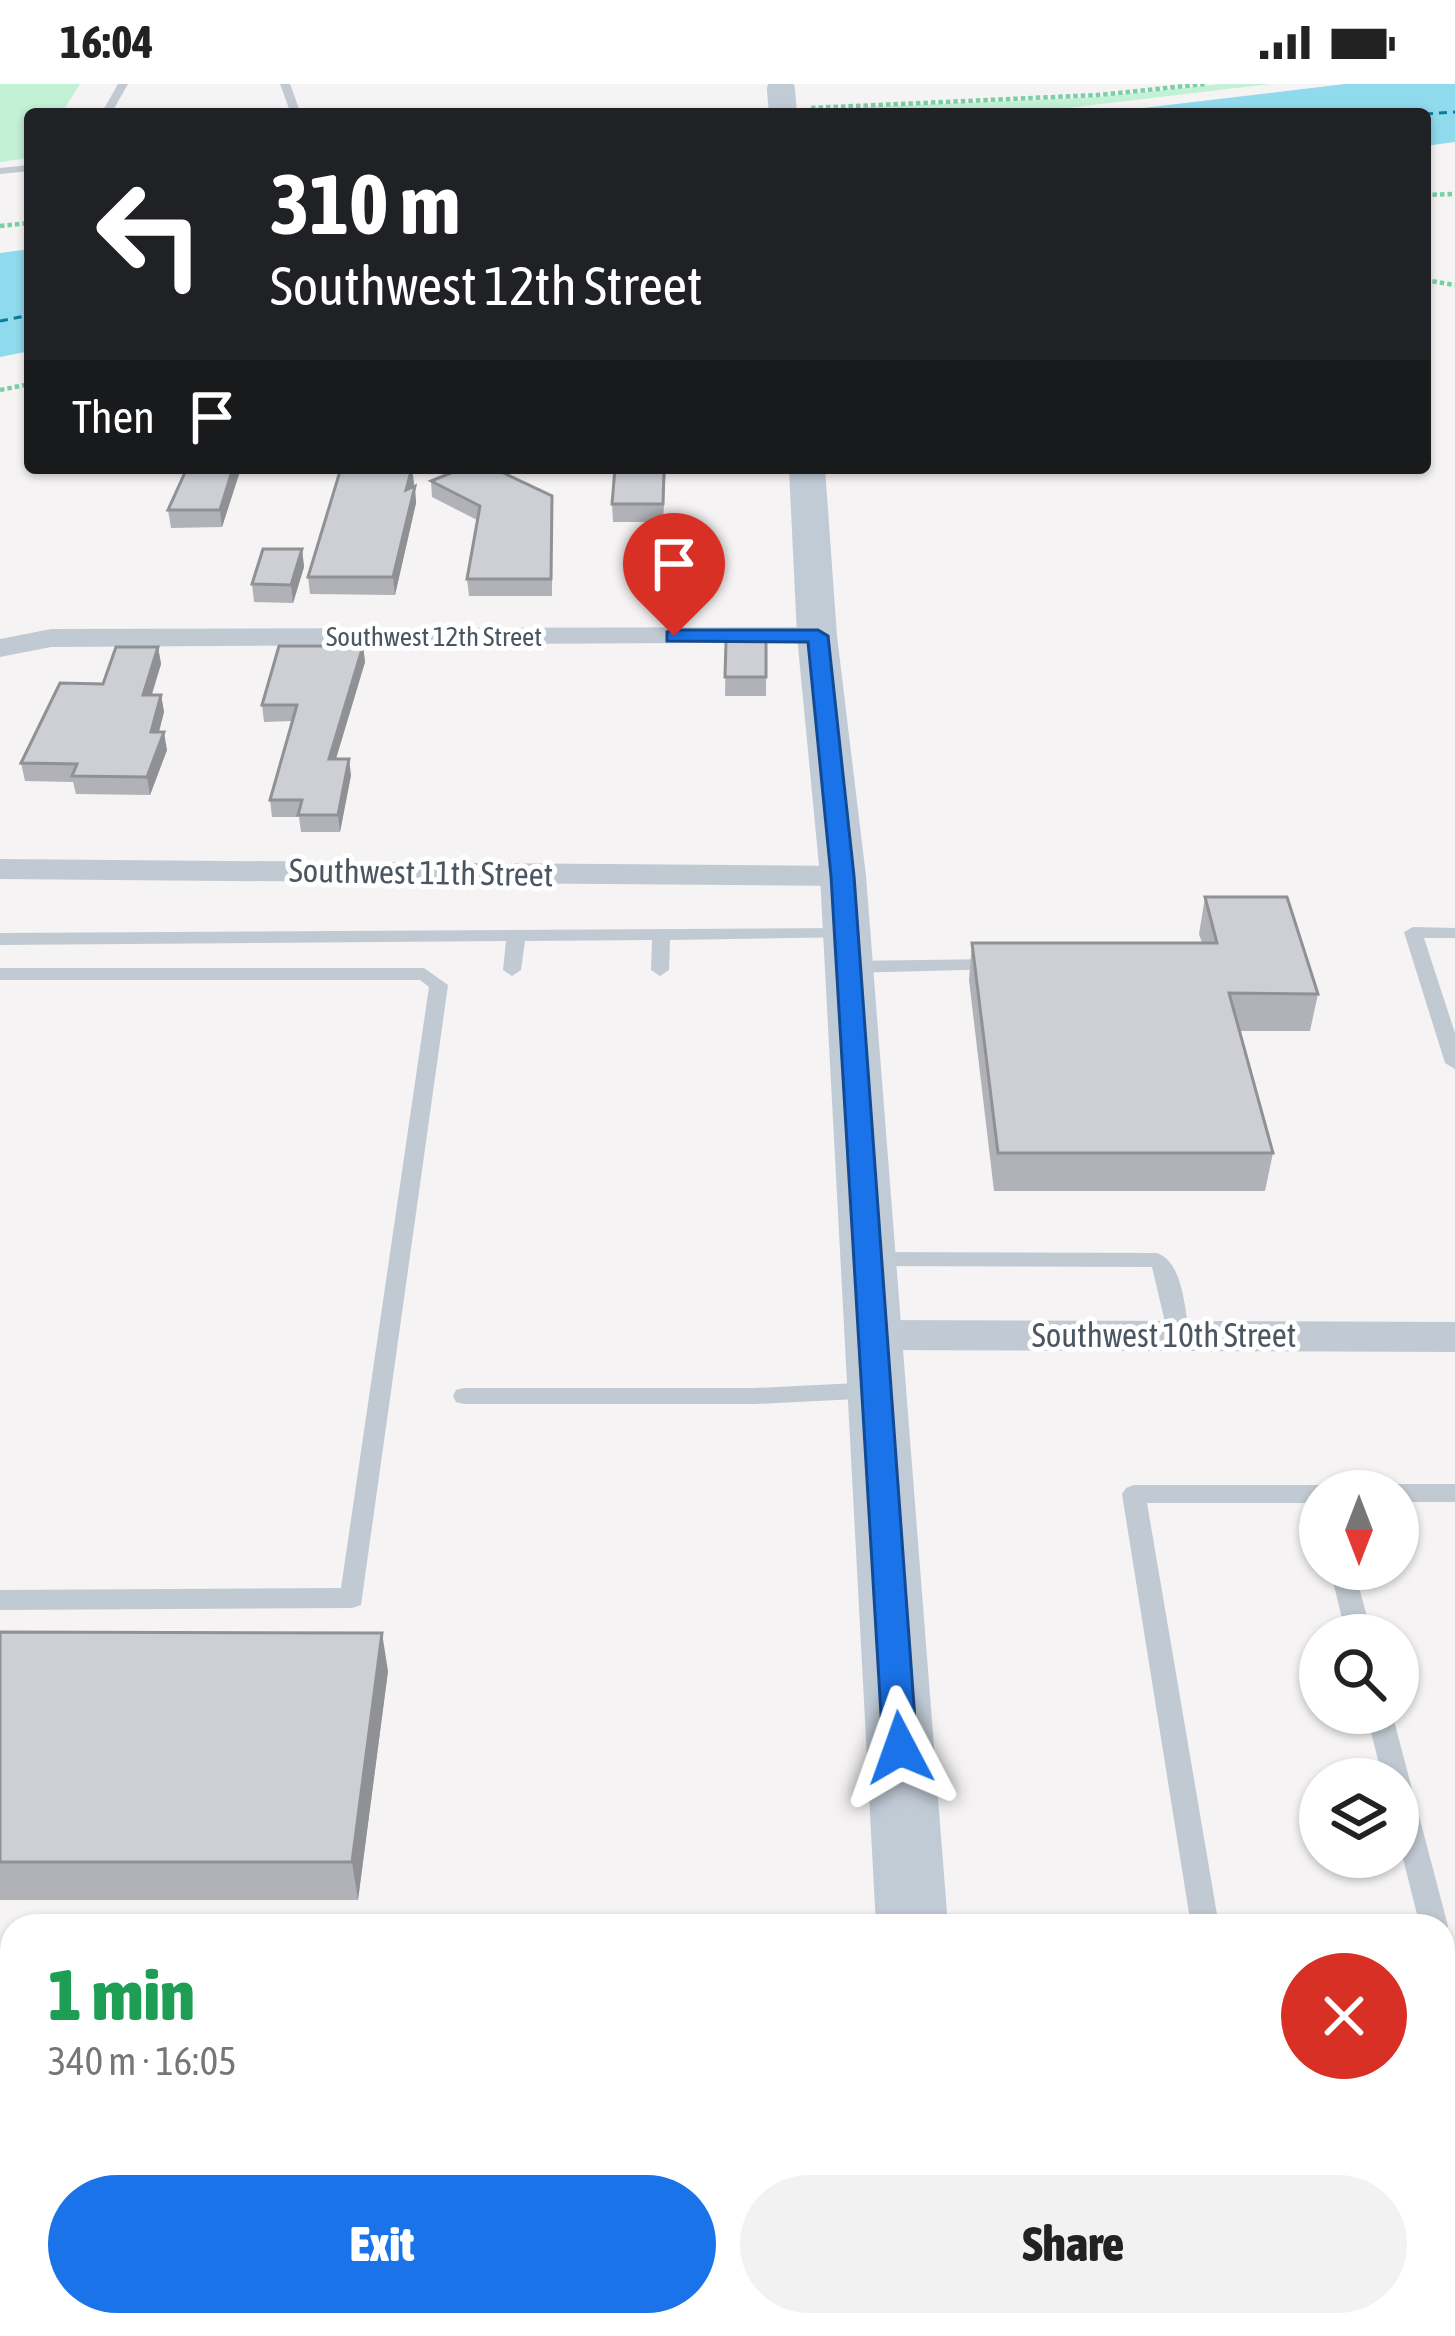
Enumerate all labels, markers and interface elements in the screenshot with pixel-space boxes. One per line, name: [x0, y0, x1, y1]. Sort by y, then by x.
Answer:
text: 16:04: [60, 16, 154, 68]
icon: left: [72, 156, 228, 312]
text: 310 m: [270, 156, 460, 252]
text: Southwest 12th Street: [270, 255, 703, 316]
icon: arrive: [179, 384, 245, 450]
text: Then: [72, 391, 155, 443]
pin: [623, 513, 725, 636]
icon: arrive: [641, 531, 707, 597]
street label: Southwest 12th Street: [326, 621, 542, 652]
street label: Southwest 11th Street: [289, 851, 553, 893]
street label: Southwest 10th Street: [1032, 1316, 1296, 1354]
north arrow: [1299, 1470, 1419, 1590]
map controls: [1299, 1470, 1419, 1878]
button: search: [1299, 1614, 1419, 1734]
position arrow: [837, 1685, 963, 1811]
button: layers: [1299, 1758, 1419, 1878]
text: 1 min: [48, 1953, 195, 2035]
button: close: [1281, 1953, 1407, 2079]
text: 340 m · 16:05: [48, 2039, 237, 2083]
button: Exit: [48, 2175, 716, 2313]
button: Share: [740, 2175, 1407, 2313]

